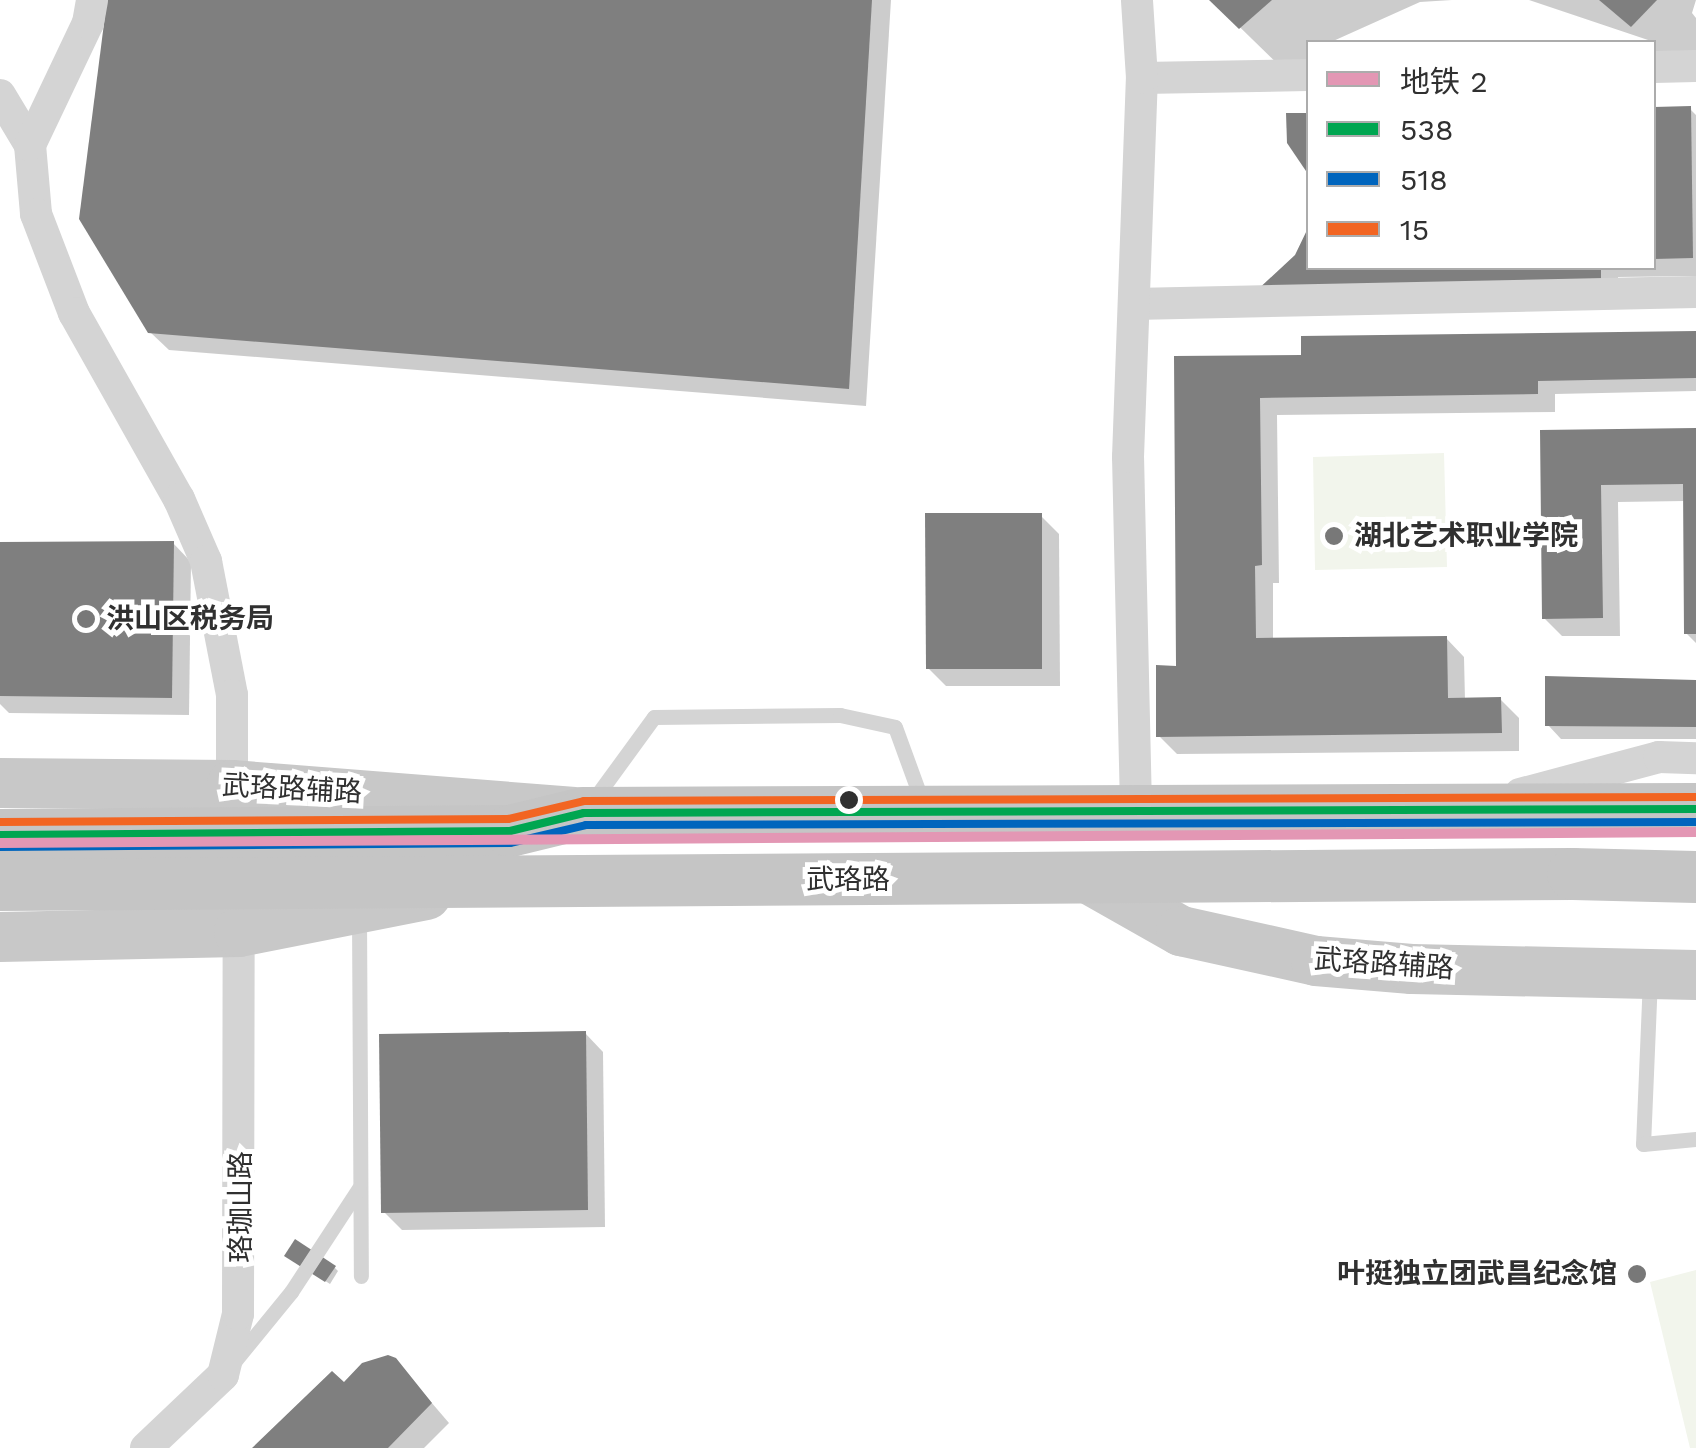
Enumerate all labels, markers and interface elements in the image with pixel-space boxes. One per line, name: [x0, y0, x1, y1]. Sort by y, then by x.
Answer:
legend: [1306, 40, 1656, 270]
text: 地铁 2: [1400, 64, 1488, 99]
text: 538: [1400, 112, 1453, 147]
text: 518: [1400, 162, 1448, 197]
text: 15: [1400, 212, 1429, 247]
place label: 湖北艺术职业学院: [1354, 519, 1578, 553]
marker: 湖北艺术职业学院: [1323, 525, 1345, 547]
place label: 洪山区税务局: [106, 602, 274, 636]
marker: 洪山区税务局: [75, 608, 97, 630]
street label: 武珞路辅路: [221, 769, 363, 809]
unlabelled marker: [839, 790, 859, 810]
street label: 武珞路: [806, 863, 890, 897]
street label: 武珞路辅路: [1313, 942, 1455, 986]
street label: 珞珈山路: [224, 1151, 258, 1263]
place label: 叶挺独立团武昌纪念馆: [1337, 1257, 1617, 1291]
marker: 叶挺独立团武昌纪念馆: [1626, 1263, 1648, 1285]

